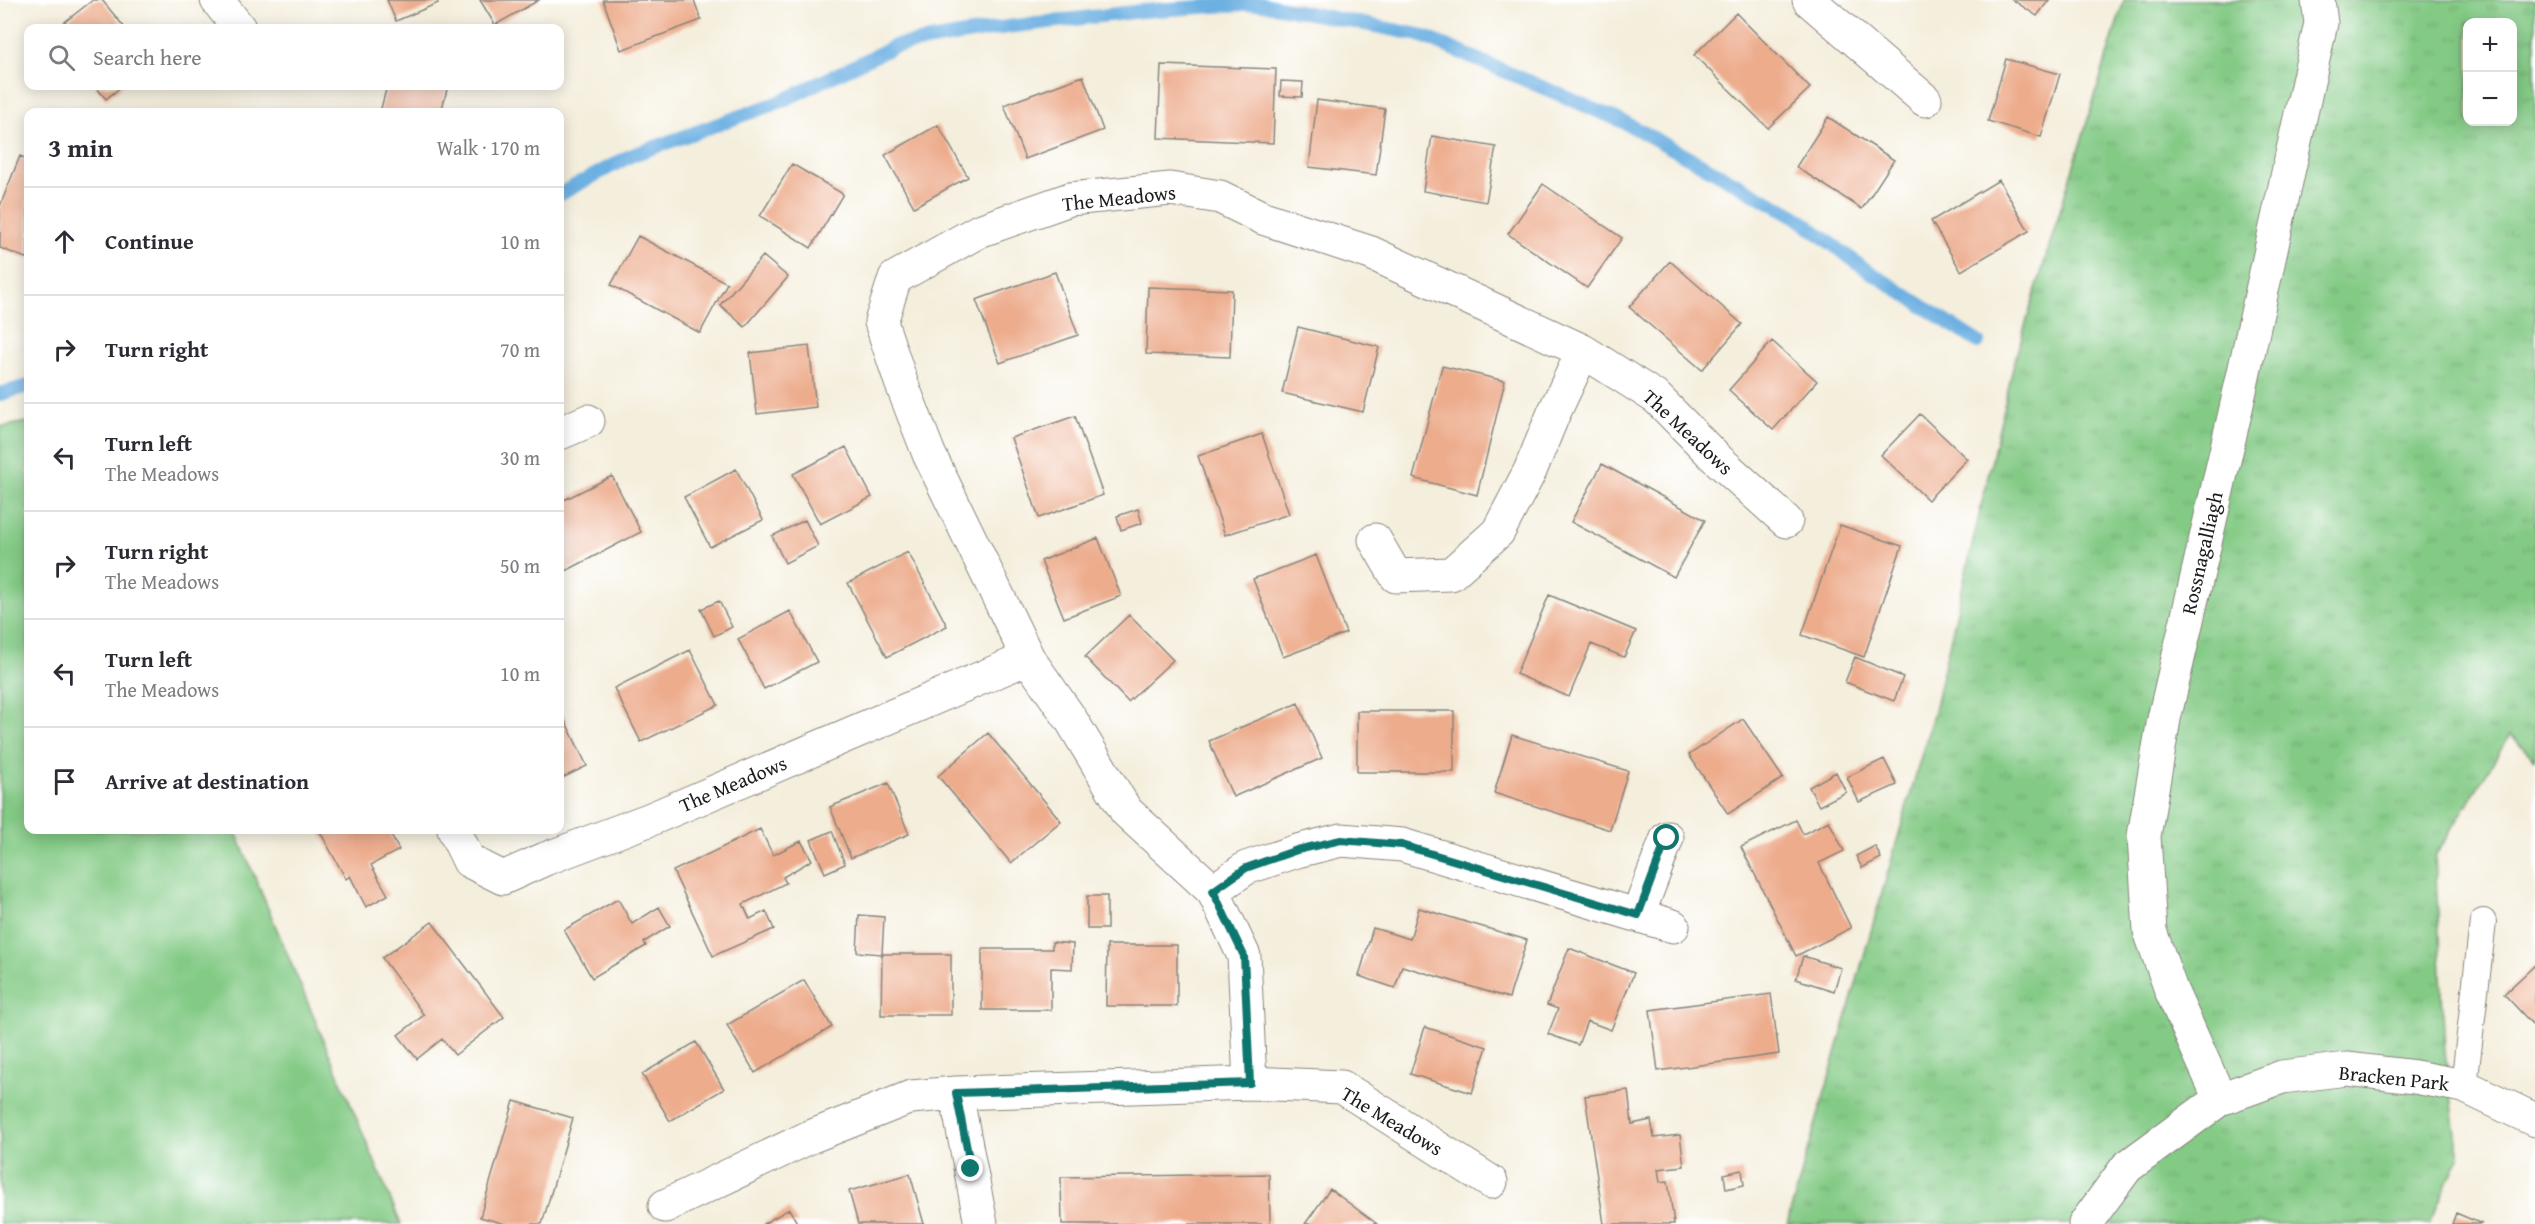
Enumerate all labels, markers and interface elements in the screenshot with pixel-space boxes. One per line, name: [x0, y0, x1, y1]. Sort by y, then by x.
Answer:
map controls: [2463, 18, 2517, 126]
button: +: [2463, 18, 2517, 72]
search box: [24, 24, 564, 90]
icon: search: [45, 41, 78, 74]
text: Search here: [93, 41, 202, 73]
button: −: [2463, 72, 2517, 126]
text: 3 min: [48, 128, 113, 167]
text: Walk · 170 m: [437, 133, 540, 162]
street label: The Meadows: [1061, 177, 1177, 218]
icon: ahead: [48, 225, 81, 258]
text: Continue: [105, 225, 194, 257]
text: 10 m: [500, 227, 540, 256]
icon: right: [48, 333, 81, 366]
text: Turn right: [105, 333, 208, 365]
text: 70 m: [500, 335, 540, 364]
street label: The Meadows: [1637, 382, 1740, 481]
text: Turn left: [105, 427, 192, 459]
icon: left: [48, 441, 81, 474]
text: 30 m: [500, 443, 540, 472]
text: The Meadows: [105, 459, 219, 488]
street label: Rossnagalliagh: [2173, 489, 2230, 617]
text: Turn right: [105, 535, 208, 567]
icon: right: [48, 549, 81, 582]
text: 50 m: [500, 551, 540, 580]
text: The Meadows: [105, 567, 219, 596]
text: Turn left: [105, 643, 192, 675]
icon: left: [48, 657, 81, 690]
text: 10 m: [500, 659, 540, 688]
text: The Meadows: [105, 675, 219, 704]
street label: The Meadows: [675, 748, 791, 819]
icon: arrive: [48, 765, 81, 798]
text: Arrive at destination: [105, 765, 309, 797]
route start: [1653, 824, 1679, 850]
street label: Bracken Park: [2337, 1057, 2451, 1098]
street label: The Meadows: [1336, 1079, 1449, 1162]
route end: [957, 1155, 983, 1181]

